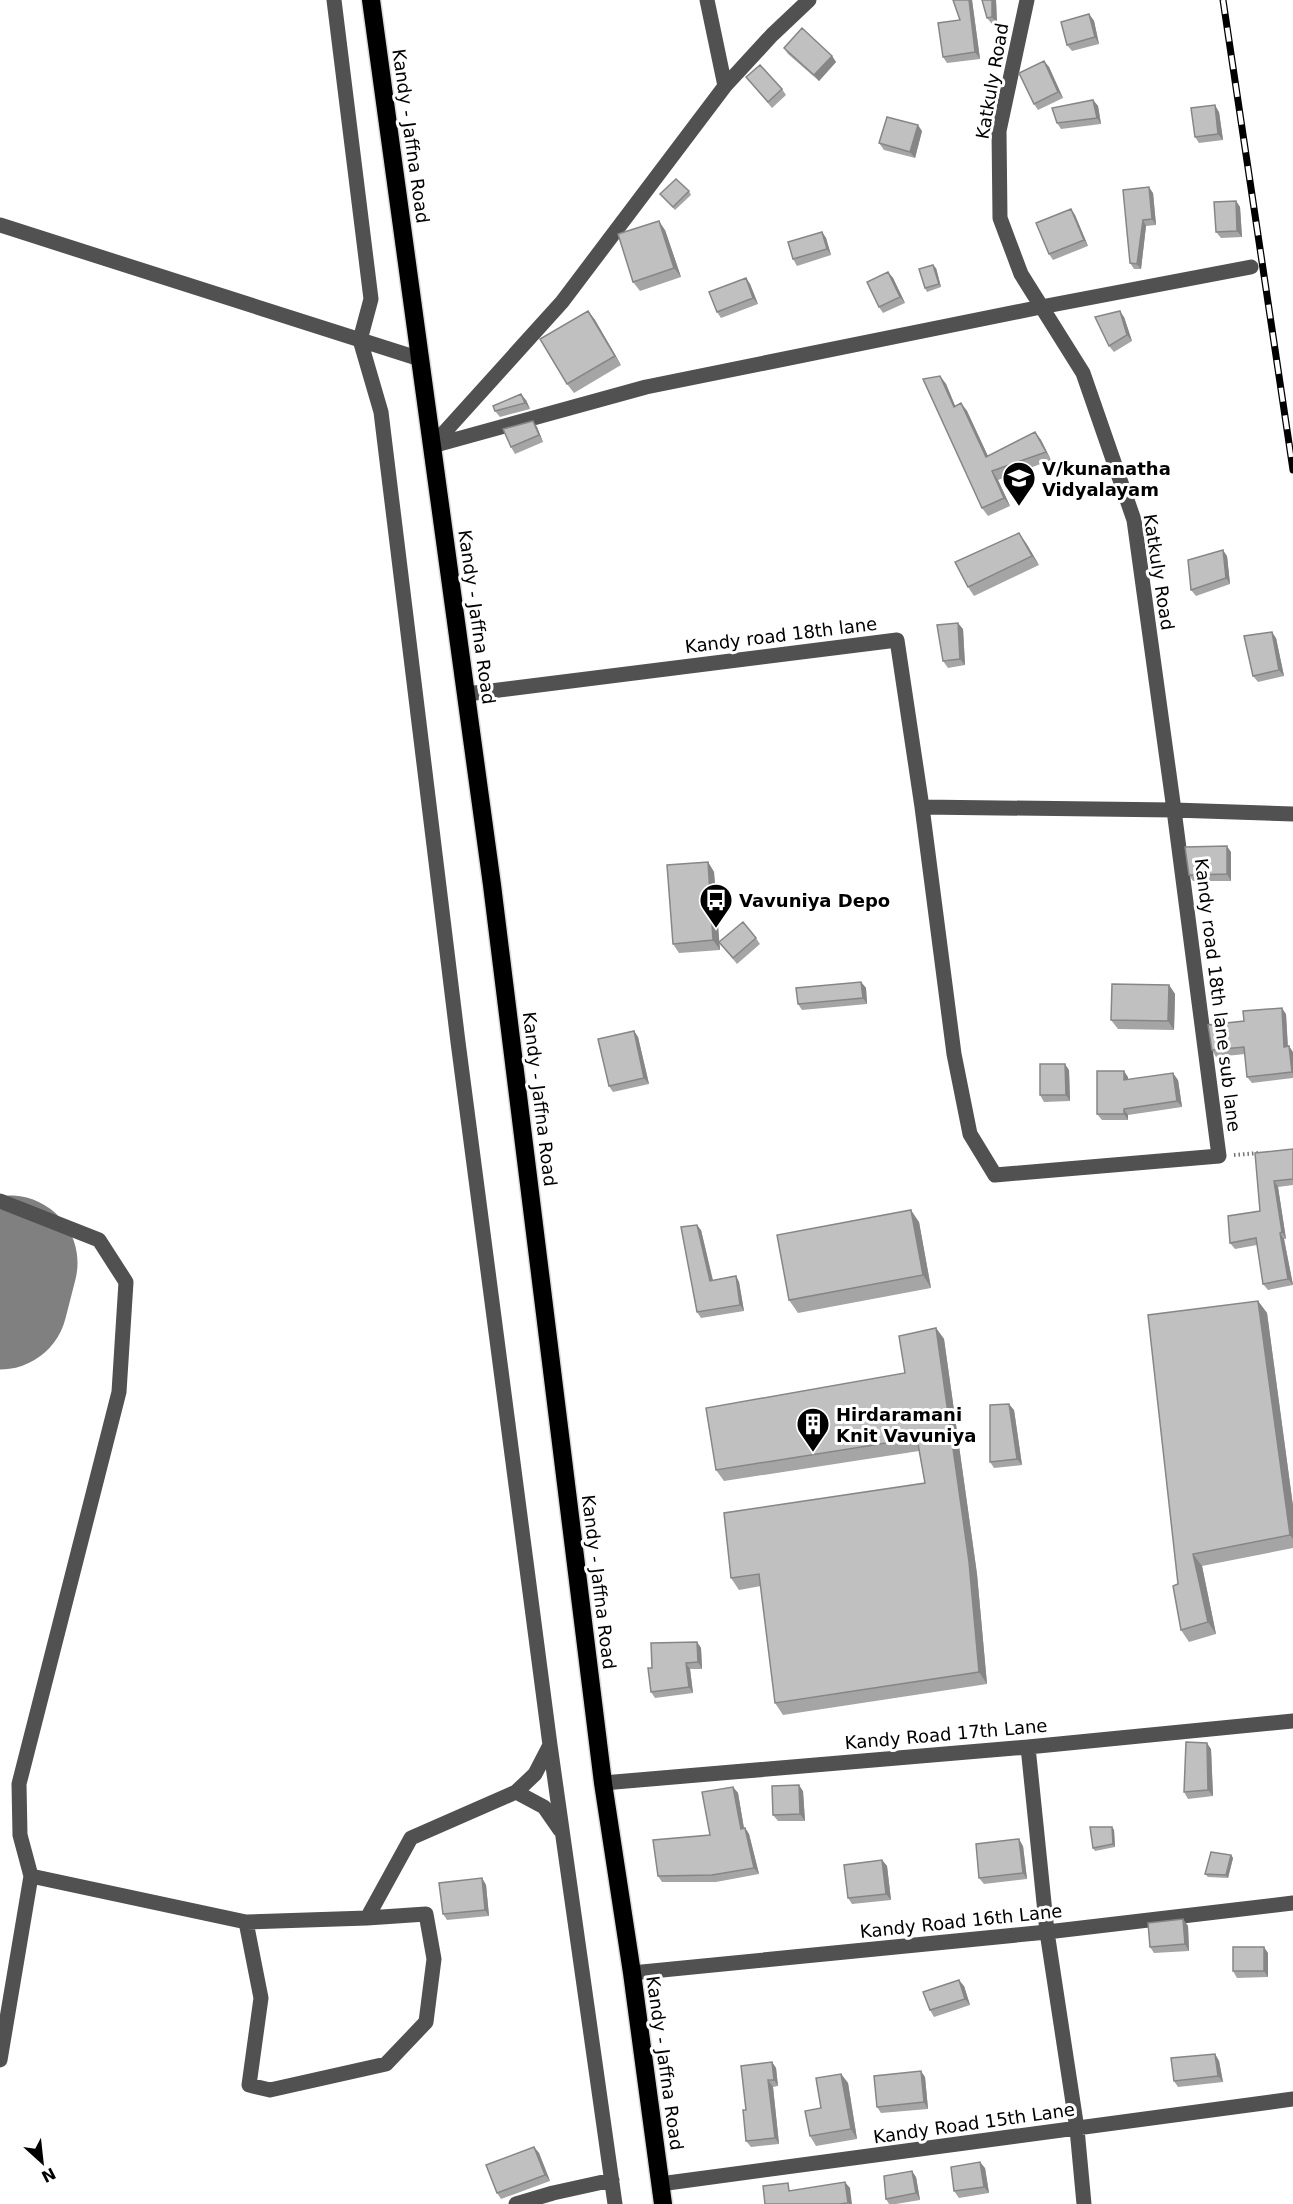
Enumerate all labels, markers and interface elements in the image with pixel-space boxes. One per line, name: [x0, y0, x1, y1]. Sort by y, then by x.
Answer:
street label: Katkuly Road: [971, 21, 1013, 141]
street label: Kandy - Jaffna Road: [388, 47, 434, 225]
place label: V/kunanatha Vidyalayam: [1042, 458, 1171, 500]
school or university icon: V/kunanatha Vidyalayam: [1001, 460, 1037, 507]
street label: Katkuly Road: [1139, 512, 1179, 632]
street label: Kandy - Jaffna Road: [454, 528, 500, 706]
street label: Kandy road 18th lane: [684, 613, 878, 657]
street label: Kandy road 18th lane sub lane: [1191, 857, 1245, 1133]
bus stop icon: Vavuniya Depo: [698, 882, 734, 929]
place label: Vavuniya Depo: [739, 890, 890, 911]
street label: Kandy - Jaffna Road: [519, 1010, 561, 1188]
place label: Hirdaramani Knit Vavuniya: [836, 1404, 976, 1446]
building icon: Hirdaramani Knit Vavuniya: [795, 1406, 831, 1453]
street label: Kandy - Jaffna Road: [578, 1493, 620, 1671]
street label: Kandy Road 17th Lane: [844, 1715, 1048, 1753]
street label: Kandy Road 16th Lane: [859, 1900, 1063, 1942]
street label: Kandy - Jaffna Road: [642, 1974, 688, 2152]
street label: Kandy Road 15th Lane: [872, 2098, 1076, 2148]
north arrow: [12, 2132, 72, 2192]
text: N: [38, 2163, 59, 2186]

